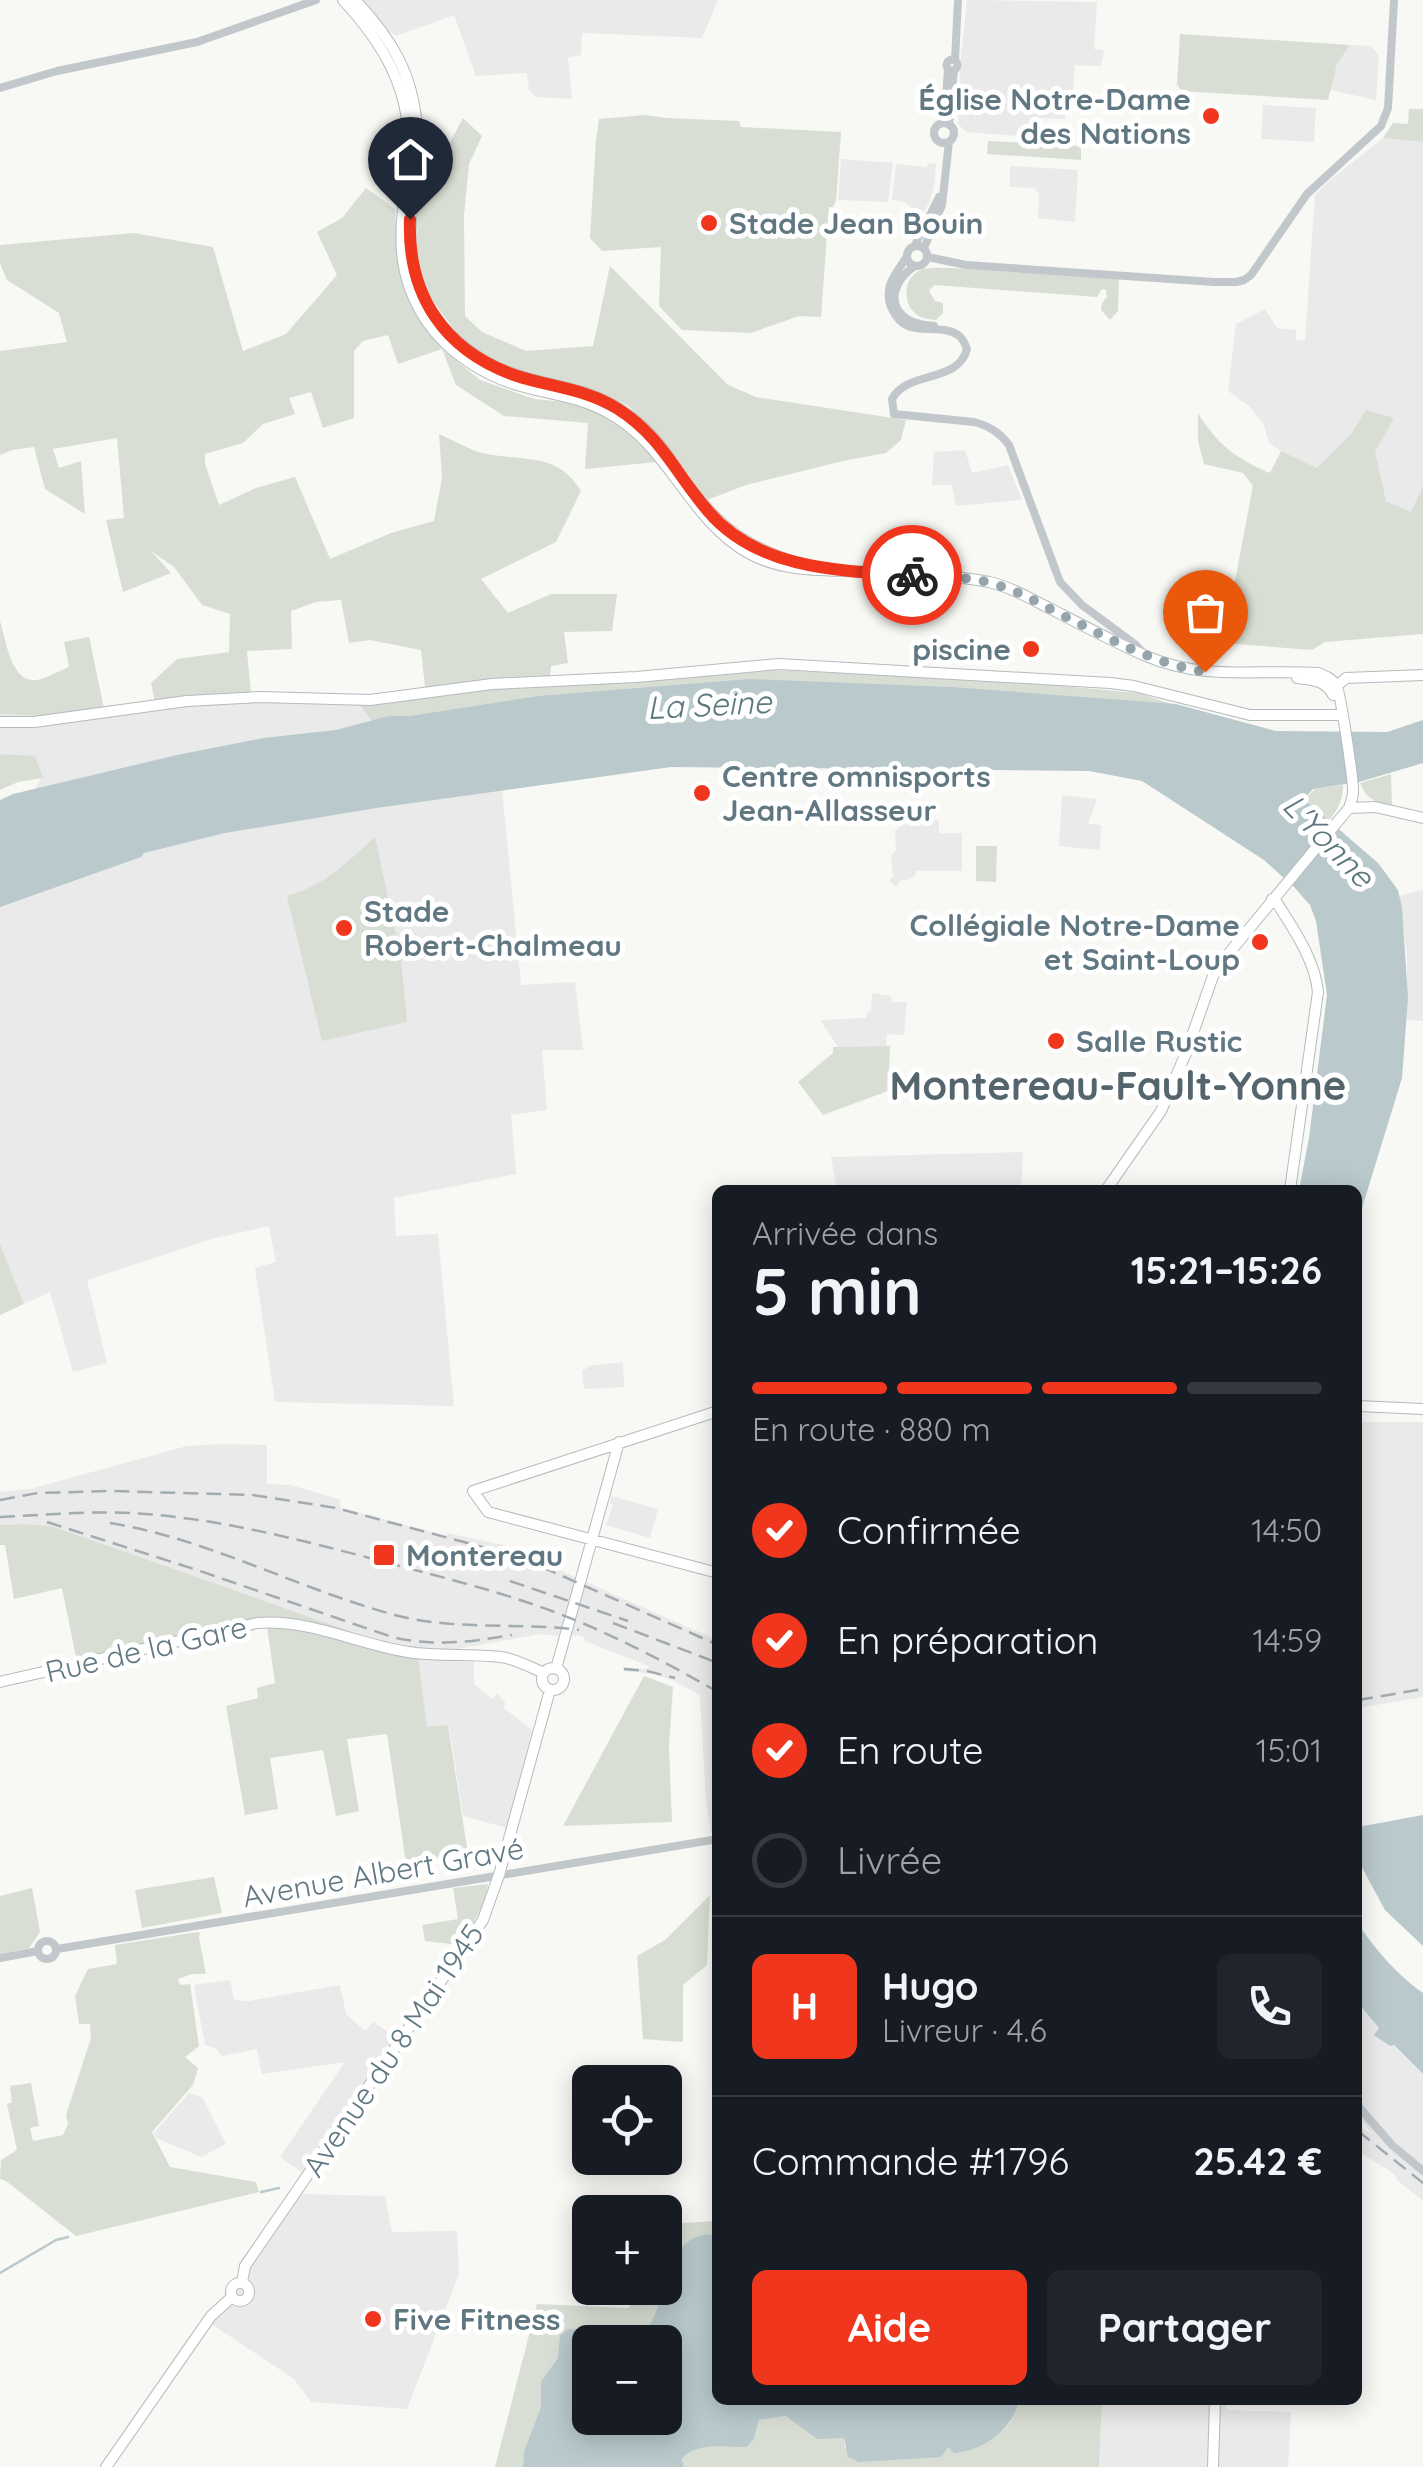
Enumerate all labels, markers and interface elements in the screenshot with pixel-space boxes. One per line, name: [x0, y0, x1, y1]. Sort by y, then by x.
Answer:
place label: Église Notre-Dame des Nations: [918, 80, 1191, 152]
marker: Église Notre-Dame des Nations: [1200, 105, 1222, 127]
pin: [368, 117, 453, 220]
icon: home: [383, 132, 438, 187]
place label: Stade Jean Bouin: [729, 204, 983, 242]
marker: Stade Jean Bouin: [698, 212, 720, 234]
courier: [862, 525, 962, 625]
icon: bike: [885, 548, 940, 603]
pin: [1163, 570, 1248, 673]
icon: bag: [1178, 585, 1233, 640]
place label: piscine: [912, 630, 1011, 668]
marker: piscine: [1020, 638, 1042, 660]
water label: La Seine: [646, 681, 774, 727]
place label: Centre omnisports Jean-Allasseur: [722, 757, 991, 829]
marker: Centre omnisports Jean-Allasseur: [691, 782, 713, 804]
water label: L'Yonne: [1275, 785, 1384, 896]
place label: Stade Robert-Chalmeau: [364, 892, 622, 964]
place label: Collégiale Notre-Dame et Saint-Loup: [909, 906, 1240, 978]
marker: Stade Robert-Chalmeau: [333, 917, 355, 939]
marker: Collégiale Notre-Dame et Saint-Loup: [1249, 931, 1271, 953]
place label: Salle Rustic: [1076, 1022, 1242, 1060]
marker: Salle Rustic: [1045, 1030, 1067, 1052]
district label: Montereau-Fault-Yonne: [890, 1060, 1346, 1110]
text: Arrivée dans: [752, 1213, 938, 1253]
text: 15:21–15:26: [1131, 1246, 1322, 1294]
text: 5 min: [752, 1250, 922, 1331]
text: En route · 880 m: [752, 1409, 991, 1449]
icon: check: [752, 1503, 807, 1558]
text: Confirmée: [837, 1506, 1021, 1554]
text: 14:50: [1251, 1510, 1322, 1550]
place label: Montereau: [406, 1536, 563, 1574]
marker: Montereau: [371, 1542, 397, 1568]
street label: Rue de la Gare: [41, 1607, 251, 1691]
icon: check: [752, 1613, 807, 1668]
text: En préparation: [837, 1616, 1098, 1664]
text: 14:59: [1252, 1620, 1322, 1660]
icon: check: [752, 1723, 807, 1778]
text: En route: [837, 1726, 983, 1774]
text: 15:01: [1256, 1730, 1322, 1770]
street label: Avenue Albert Gravé: [240, 1829, 526, 1915]
text: Livrée: [837, 1836, 942, 1884]
street label: Avenue du 8 Mai 1945: [294, 1916, 492, 2184]
button: phone: [1217, 1954, 1322, 2059]
text: Hugo: [882, 1962, 978, 2010]
text: H: [791, 1982, 818, 2030]
text: Livreur · 4.6: [882, 2010, 1047, 2050]
map controls: [572, 2065, 682, 2435]
button: locate: [572, 2065, 682, 2175]
text: Commande #1796: [752, 2137, 1069, 2185]
text: 25.42 €: [1193, 2137, 1322, 2185]
button: +: [572, 2195, 682, 2305]
button: Aide: [752, 2270, 1027, 2385]
button: Partager: [1047, 2270, 1322, 2385]
place label: Five Fitness: [393, 2300, 560, 2338]
marker: Five Fitness: [362, 2308, 384, 2330]
button: −: [572, 2325, 682, 2435]

